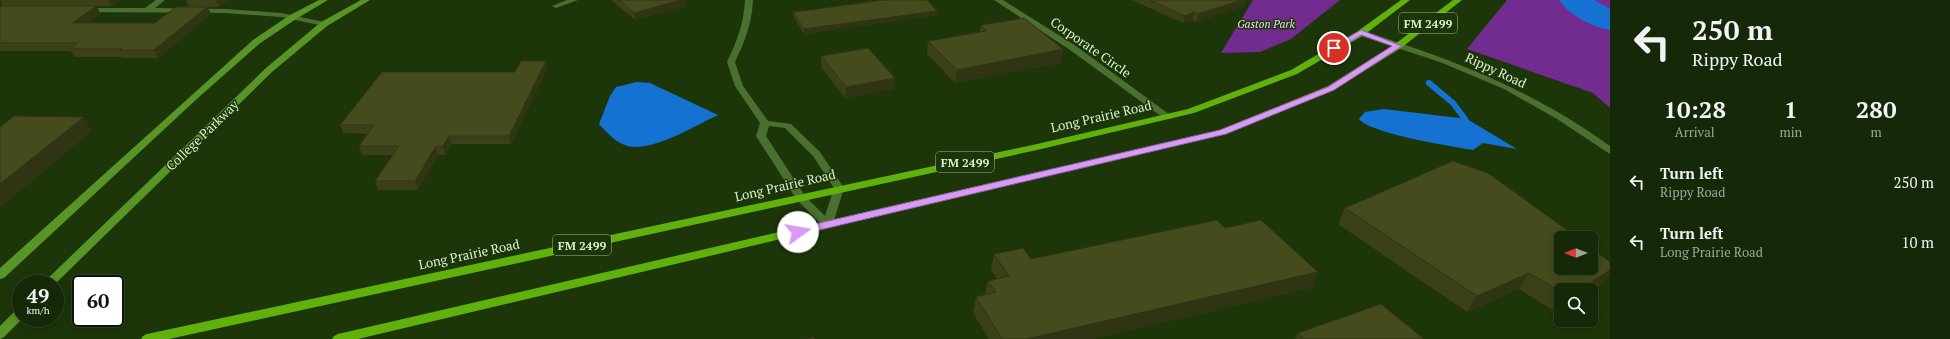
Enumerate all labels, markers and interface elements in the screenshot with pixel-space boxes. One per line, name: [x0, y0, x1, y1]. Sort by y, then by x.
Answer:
text: 250 m: [1692, 11, 1773, 48]
street label: Corporate Circle: [1047, 12, 1135, 82]
road number: FM 2499: [1399, 13, 1457, 33]
icon: left: [1626, 16, 1678, 68]
park label: Gaston Park: [1237, 17, 1296, 31]
pin: [1317, 31, 1351, 65]
icon: arrive: [1323, 37, 1345, 59]
text: Rippy Road: [1692, 47, 1783, 71]
street label: Rippy Road: [1463, 48, 1529, 92]
text: 10:28: [1663, 93, 1726, 125]
text: 1: [1784, 93, 1798, 125]
text: 280: [1856, 93, 1896, 125]
street label: College Parkway: [162, 95, 243, 174]
street label: Long Prairie Road: [1049, 96, 1153, 136]
text: Arrival: [1675, 123, 1715, 141]
text: min: [1779, 123, 1802, 141]
text: m: [1871, 123, 1882, 141]
road number: FM 2499: [936, 152, 994, 172]
text: Turn left: [1660, 163, 1724, 183]
street label: Long Prairie Road: [733, 165, 837, 205]
icon: left: [1626, 171, 1648, 193]
text: 250 m: [1893, 172, 1934, 192]
text: Rippy Road: [1660, 183, 1725, 201]
position arrow: [777, 211, 819, 253]
text: Turn left: [1660, 223, 1724, 243]
north arrow: [1554, 231, 1598, 275]
map controls: [1554, 231, 1598, 327]
icon: left: [1626, 231, 1648, 253]
text: 10 m: [1901, 232, 1934, 252]
street label: Long Prairie Road: [417, 235, 521, 273]
road number: FM 2499: [553, 235, 611, 255]
text: Long Prairie Road: [1660, 243, 1763, 261]
speed limit sign: 60: [72, 275, 124, 327]
text: 49: [27, 282, 49, 309]
button: search: [1554, 283, 1598, 327]
text: km/h: [26, 304, 50, 317]

